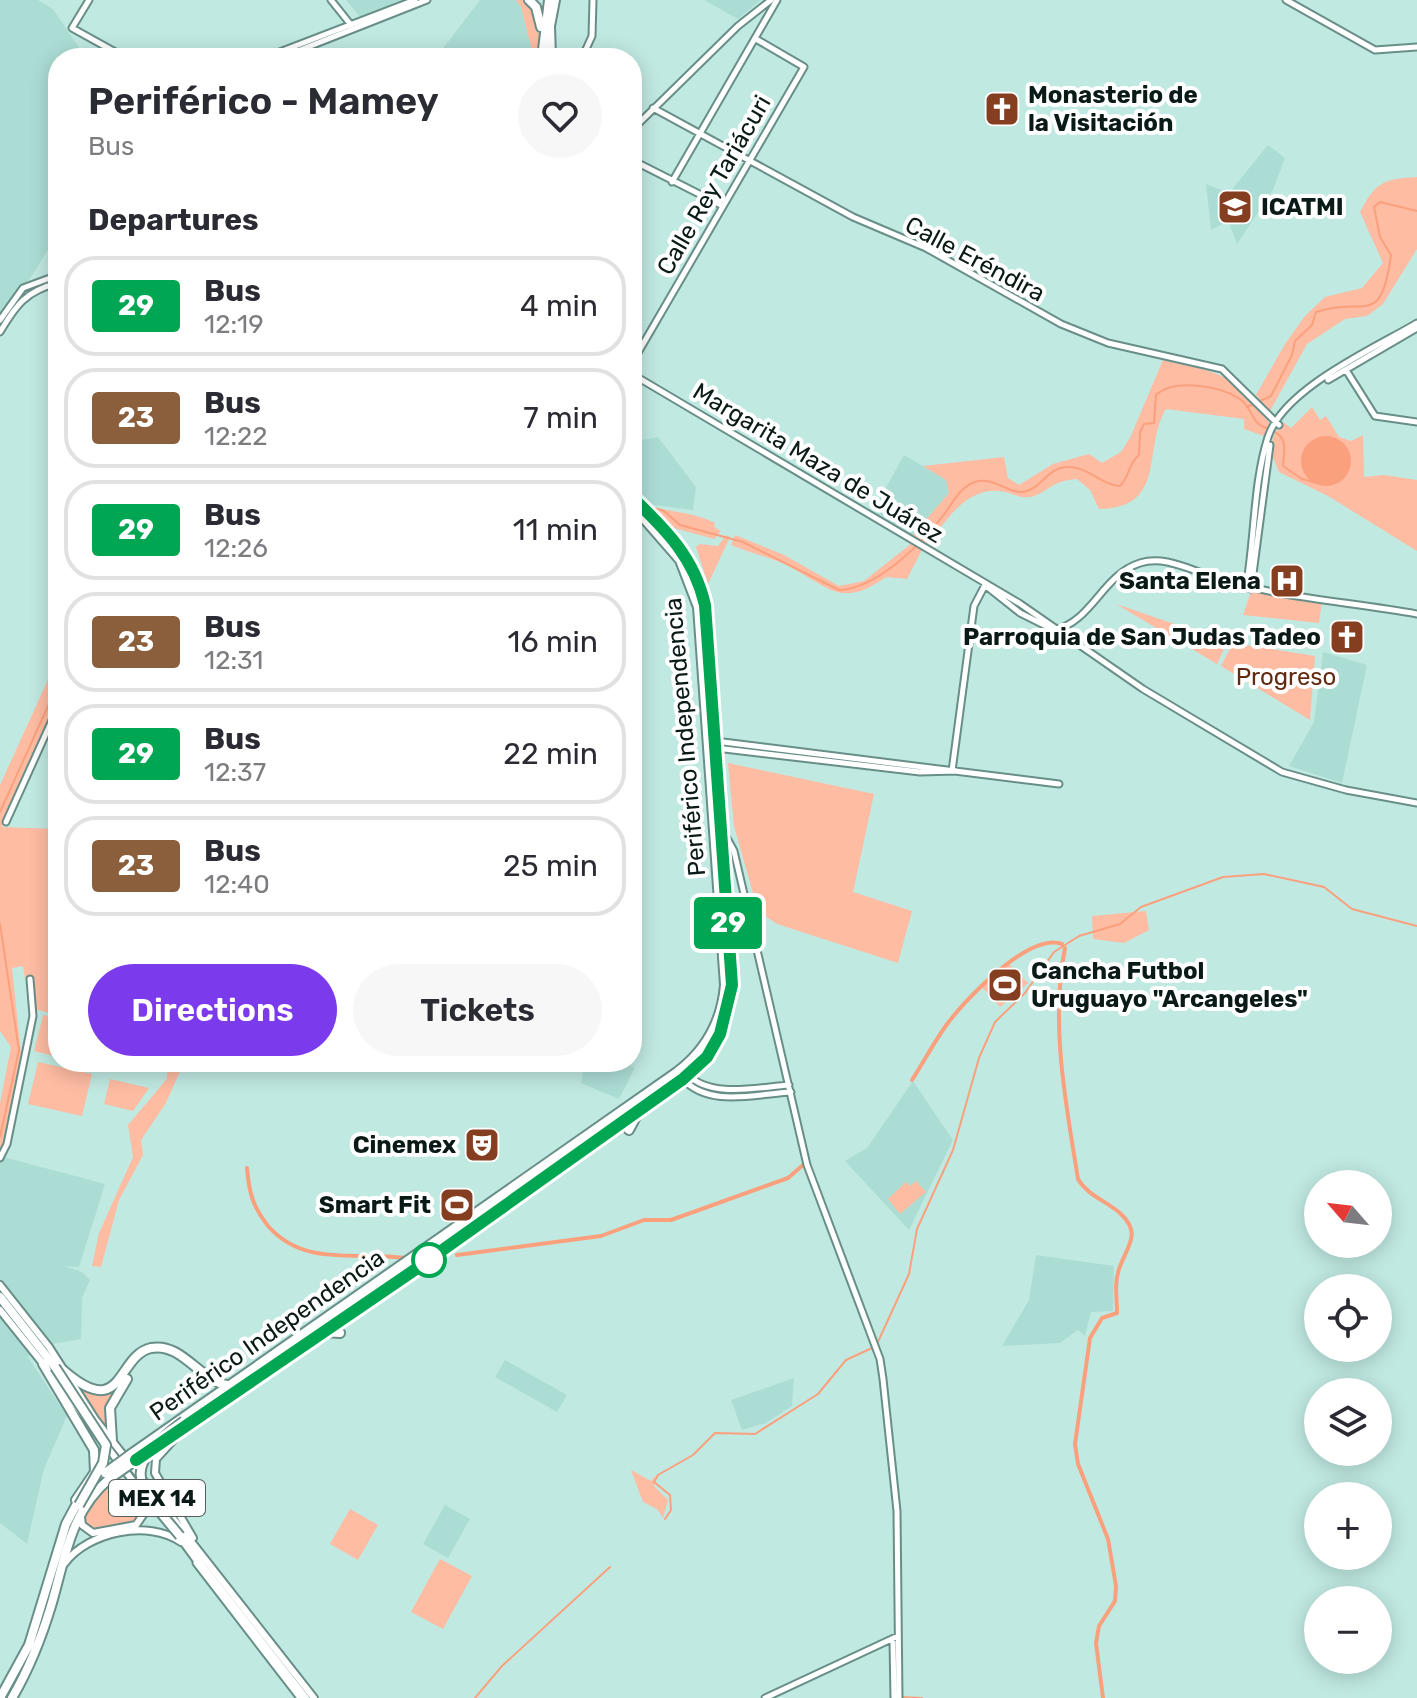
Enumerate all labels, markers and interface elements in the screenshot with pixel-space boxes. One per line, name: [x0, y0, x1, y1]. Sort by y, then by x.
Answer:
button: heart: [518, 74, 602, 158]
text: Periférico - Mamey: [88, 78, 439, 124]
place label: Monasterio de la Visitación: [1028, 81, 1198, 137]
street label: Calle Rey Tariácuri: [651, 90, 777, 280]
church icon: Monasterio de la Visitación: [983, 90, 1021, 128]
text: Bus: [88, 131, 134, 162]
school or university icon: ICATMI: [1216, 188, 1254, 226]
place label: ICATMI: [1261, 193, 1344, 221]
text: Departures: [88, 202, 259, 238]
street label: Calle Eréndira: [900, 211, 1050, 307]
text: Bus: [204, 273, 261, 309]
text: 4 min: [520, 288, 598, 324]
text: 29: [118, 289, 154, 322]
text: 12:19: [204, 309, 264, 340]
street label: Margarita Maza de Juárez: [688, 377, 948, 549]
text: Bus: [204, 385, 261, 421]
text: 7 min: [523, 400, 598, 436]
text: 23: [118, 401, 154, 434]
text: 12:22: [204, 421, 268, 452]
text: Bus: [204, 497, 261, 533]
text: 11 min: [513, 512, 598, 548]
text: 29: [118, 513, 154, 546]
text: 12:26: [204, 533, 268, 564]
hospital icon: Santa Elena: [1268, 562, 1306, 600]
place label: Santa Elena: [1119, 567, 1261, 595]
street label: Periférico Independencia: [659, 597, 711, 877]
text: Bus: [204, 609, 261, 645]
church icon: Parroquia de San Judas Tadeo: [1328, 618, 1366, 656]
place label: Parroquia de San Judas Tadeo: [963, 623, 1321, 651]
text: 16 min: [508, 624, 598, 660]
text: 23: [118, 625, 154, 658]
text: 12:31: [204, 645, 263, 676]
park label: Progreso: [1236, 663, 1336, 691]
text: Bus: [204, 721, 261, 757]
text: 22 min: [503, 736, 598, 772]
text: 29: [118, 737, 154, 770]
text: 12:37: [204, 757, 266, 788]
text: Bus: [204, 833, 261, 869]
text: 25 min: [503, 848, 598, 884]
text: 23: [118, 849, 154, 882]
text: 12:40: [204, 869, 270, 900]
line badge: 29: [692, 897, 764, 949]
text: 29: [710, 906, 746, 939]
place label: Cancha Futbol Uruguayo "Arcangeles": [1031, 957, 1308, 1013]
button: Directions: [88, 964, 337, 1056]
button: Tickets: [353, 964, 602, 1056]
sports icon: Cancha Futbol Uruguayo "Arcangeles": [986, 966, 1024, 1004]
theatre icon: Cinemex: [463, 1126, 501, 1164]
place label: Cinemex: [353, 1131, 456, 1159]
north arrow: [1304, 1170, 1392, 1258]
map controls: [1304, 1170, 1392, 1674]
sports icon: Smart Fit: [438, 1186, 476, 1224]
place label: Smart Fit: [319, 1191, 431, 1219]
street label: Periférico Independencia: [144, 1243, 390, 1427]
unlabelled marker: [412, 1243, 446, 1277]
button: locate: [1304, 1274, 1392, 1362]
button: layers: [1304, 1378, 1392, 1466]
road number: MEX 14: [109, 1480, 205, 1516]
button: +: [1304, 1482, 1392, 1570]
button: −: [1304, 1586, 1392, 1674]

